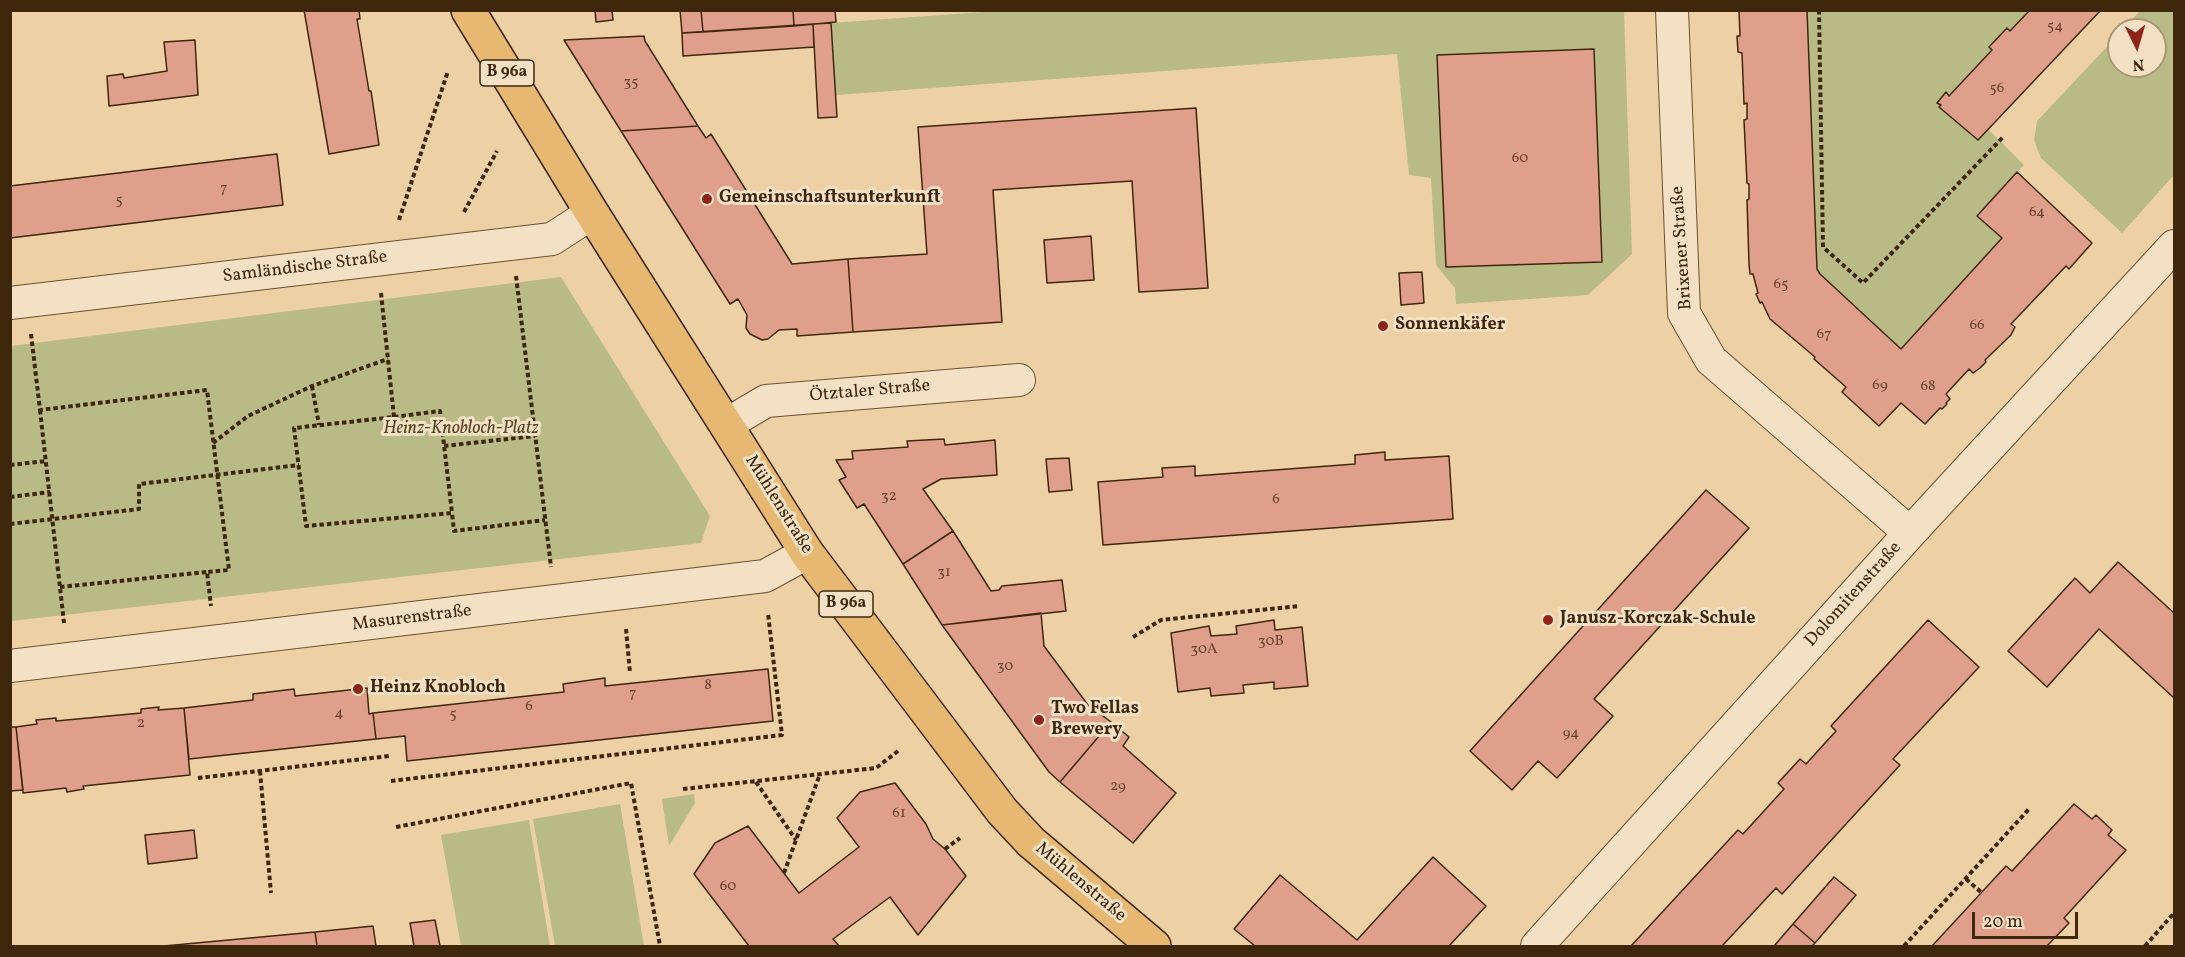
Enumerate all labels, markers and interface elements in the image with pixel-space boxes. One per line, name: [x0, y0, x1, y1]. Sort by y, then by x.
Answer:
house number: 54: [2047, 18, 2063, 36]
north arrow: [2107, 18, 2167, 78]
text: N: [2132, 52, 2145, 75]
road number: B 96a: [480, 60, 534, 86]
house number: 35: [624, 74, 638, 92]
house number: 56: [1990, 80, 2004, 98]
house number: 60: [1512, 150, 1528, 168]
house number: 7: [220, 180, 228, 198]
street label: Brixener Straße: [1668, 185, 1698, 311]
place label: Gemeinschaftsunterkunft: [719, 188, 940, 210]
house number: 5: [115, 192, 123, 210]
marker: Gemeinschaftsunterkunft: [700, 192, 714, 206]
house number: 64: [2029, 204, 2045, 222]
street label: Samländische Straße: [221, 247, 389, 289]
house number: 65: [1774, 276, 1788, 294]
place label: Sonnenkäfer: [1395, 315, 1505, 337]
house number: 66: [1969, 317, 1985, 335]
marker: Sonnenkäfer: [1376, 319, 1390, 333]
house number: 67: [1817, 326, 1831, 344]
street label: Ötztaler Straße: [809, 376, 931, 408]
house number: 69: [1872, 377, 1888, 395]
house number: 68: [1920, 378, 1936, 396]
park label: Heinz-Knobloch-Platz: [383, 419, 539, 441]
street label: Mühlenstraße: [739, 452, 817, 558]
house number: 32: [881, 488, 897, 506]
house number: 6: [1272, 491, 1280, 509]
street label: Dolomitenstraße: [1801, 538, 1907, 652]
house number: 31: [937, 564, 951, 582]
road number: B 96a: [819, 591, 873, 617]
street label: Masurenstraße: [351, 601, 473, 637]
place label: Janusz-Korczak-Schule: [1560, 609, 1756, 631]
marker: Janusz-Korczak-Schule: [1541, 613, 1555, 627]
house number: 30B: [1258, 633, 1284, 651]
house number: 30A: [1191, 641, 1217, 659]
house number: 30: [997, 658, 1013, 676]
house number: 8: [704, 677, 712, 695]
place label: Heinz Knobloch: [370, 678, 506, 700]
marker: Heinz Knobloch: [351, 682, 365, 696]
house number: 7: [629, 685, 637, 703]
house number: 6: [525, 698, 533, 716]
place label: Two Fellas Brewery: [1051, 699, 1139, 742]
house number: 4: [335, 705, 343, 723]
house number: 5: [449, 706, 457, 724]
marker: Two Fellas Brewery: [1032, 713, 1046, 727]
house number: 2: [137, 715, 145, 733]
house number: 94: [1563, 725, 1579, 743]
house number: 29: [1110, 778, 1126, 796]
house number: 61: [892, 805, 906, 823]
street label: Mühlenstraße: [1030, 839, 1130, 927]
house number: 60: [720, 878, 736, 896]
scale bar: [1975, 900, 2082, 938]
text: 20 m: [1983, 910, 2023, 935]

